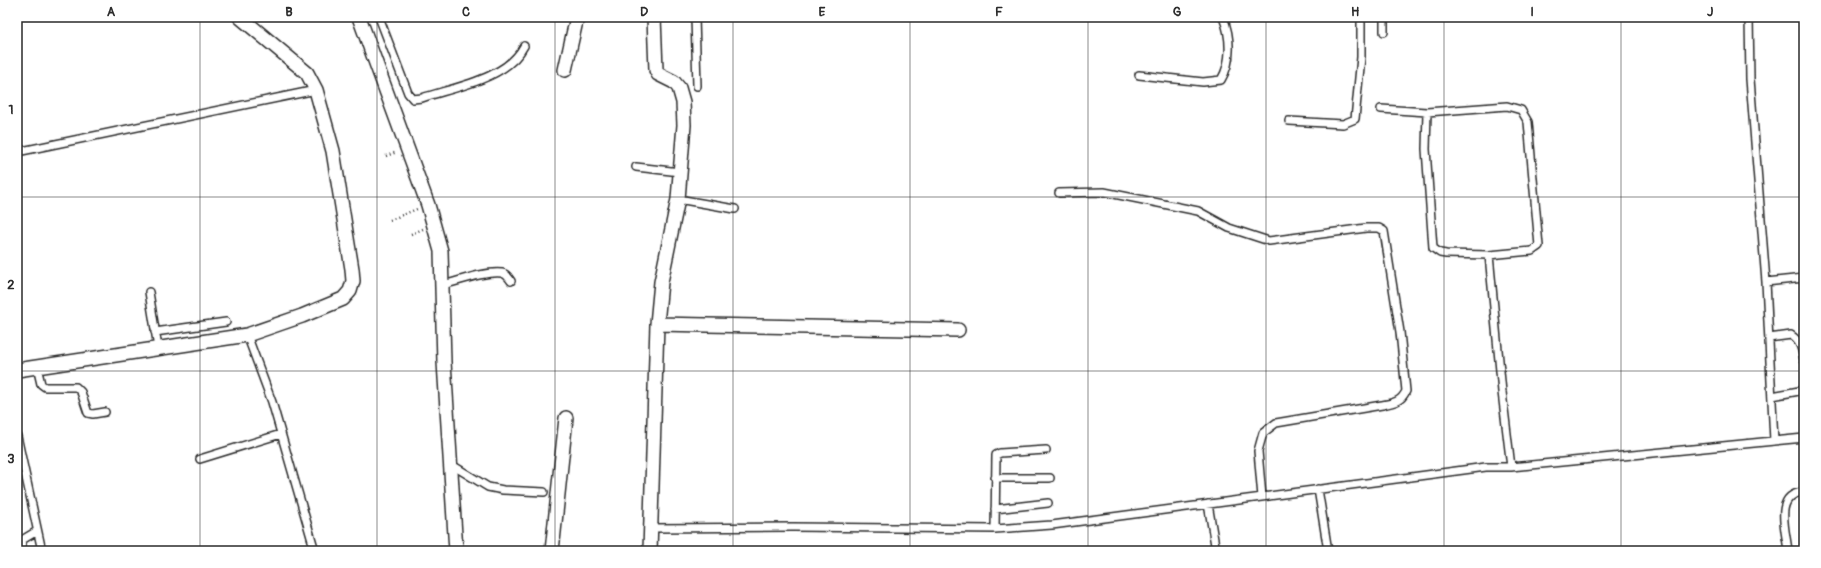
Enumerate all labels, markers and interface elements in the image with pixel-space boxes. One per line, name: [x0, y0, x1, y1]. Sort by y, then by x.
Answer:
text: A: [107, 4, 116, 20]
text: B: [285, 4, 293, 20]
text: C: [462, 4, 470, 20]
text: D: [640, 4, 648, 20]
text: E: [819, 4, 826, 20]
text: F: [995, 4, 1003, 20]
text: G: [1173, 4, 1182, 20]
text: H: [1351, 4, 1359, 20]
text: I: [1530, 4, 1534, 20]
text: J: [1707, 4, 1713, 20]
text: 1: [8, 102, 14, 118]
text: 2: [7, 277, 15, 293]
text: 3: [7, 451, 15, 467]

